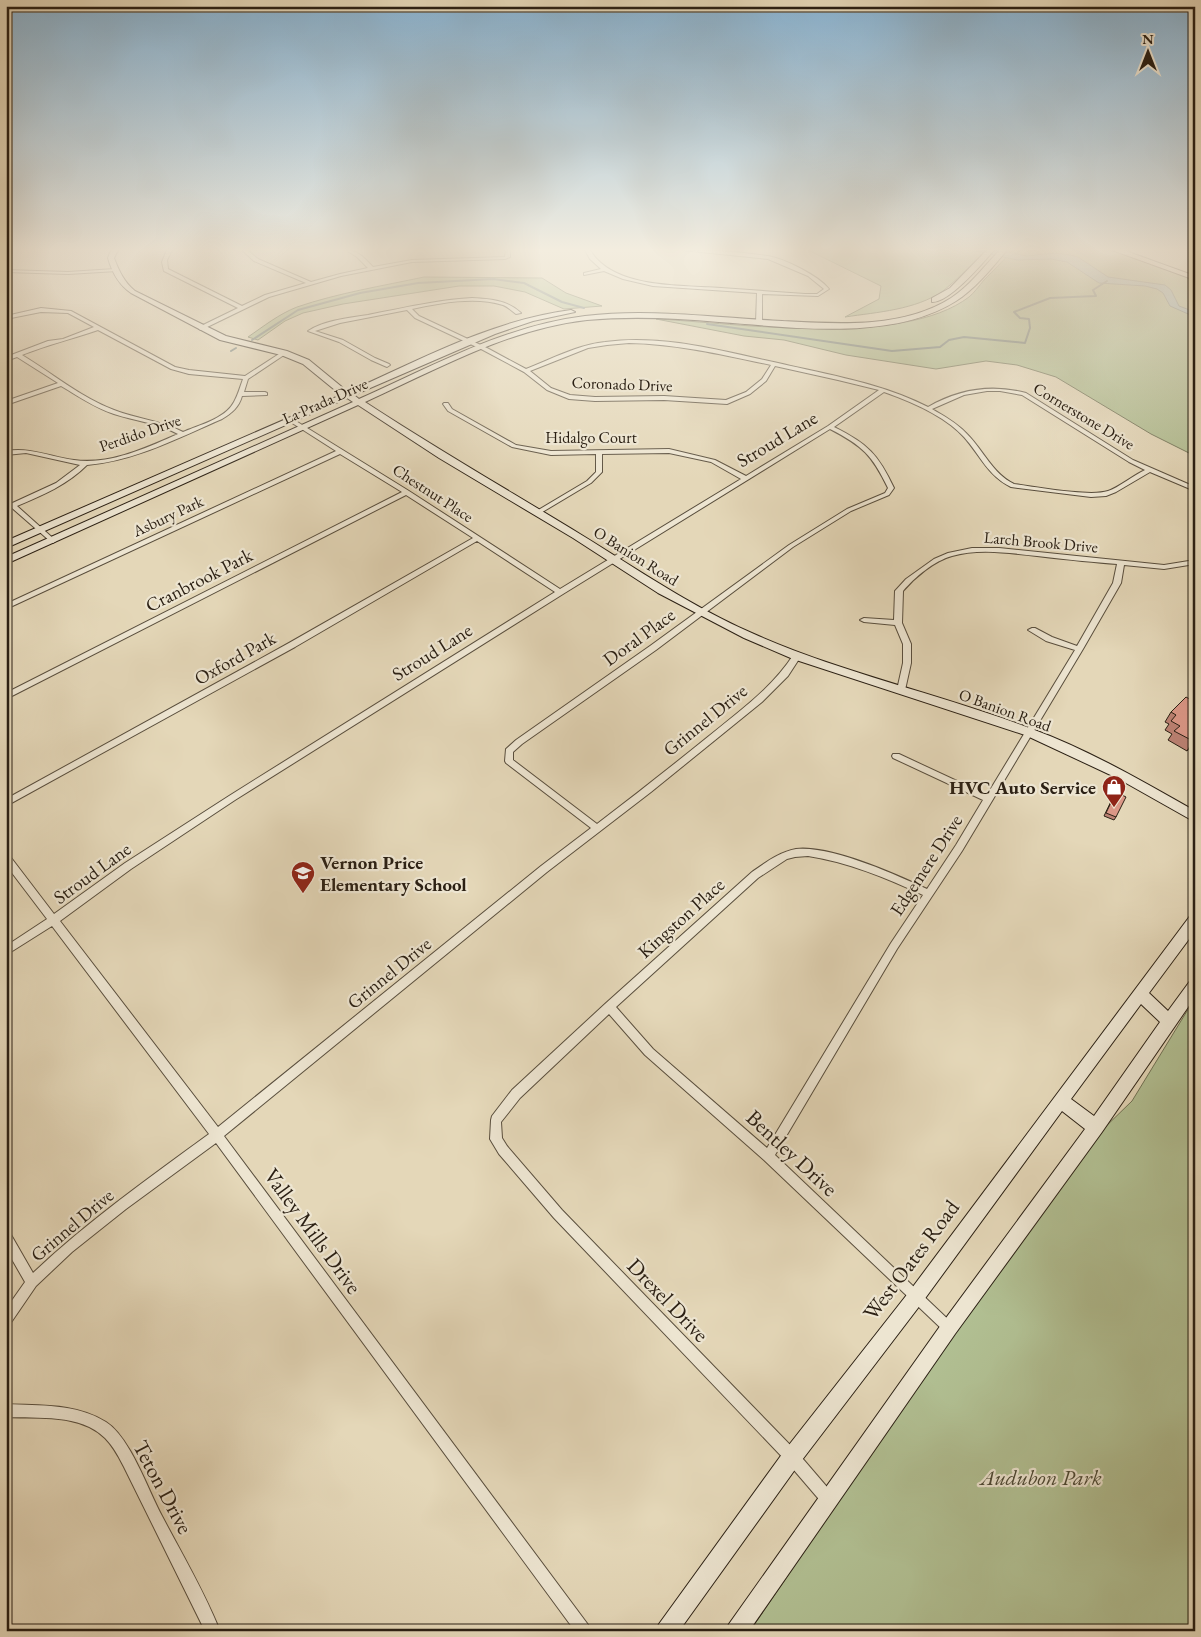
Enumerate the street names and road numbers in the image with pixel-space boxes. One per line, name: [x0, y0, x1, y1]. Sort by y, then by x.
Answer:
street label: Coronado Drive: [571, 372, 673, 396]
street label: La Prada Drive: [279, 373, 371, 429]
street label: Cornerstone Drive: [1029, 377, 1139, 455]
street label: Stroud Lane: [732, 405, 822, 473]
street label: Perdido Drive: [96, 409, 184, 457]
street label: Hidalgo Court: [545, 427, 637, 448]
street label: Chestnut Place: [388, 459, 478, 527]
street label: Asbury Park: [128, 490, 207, 542]
street label: O Banion Road: [589, 521, 683, 591]
street label: Larch Brook Drive: [983, 527, 1099, 557]
street label: Cranbrook Park: [141, 542, 258, 618]
street label: Doral Place: [598, 602, 680, 672]
street label: Stroud Lane: [387, 618, 477, 686]
street label: Oxford Park: [190, 625, 281, 691]
street label: Grinnel Drive: [658, 678, 752, 762]
street label: O Banion Road: [956, 684, 1055, 737]
street label: Edgemere Drive: [884, 810, 968, 920]
street label: Stroud Lane: [48, 836, 136, 910]
street label: Kingston Place: [632, 872, 730, 964]
street label: Grinnel Drive: [342, 931, 436, 1015]
street label: Bentley Drive: [740, 1103, 844, 1203]
street label: Valley Mills Drive: [258, 1162, 369, 1300]
street label: Grinnel Drive: [25, 1183, 119, 1267]
street label: West Oates Road: [856, 1193, 966, 1326]
street label: Drexel Drive: [621, 1252, 716, 1349]
street label: Teton Drive: [126, 1435, 200, 1539]

